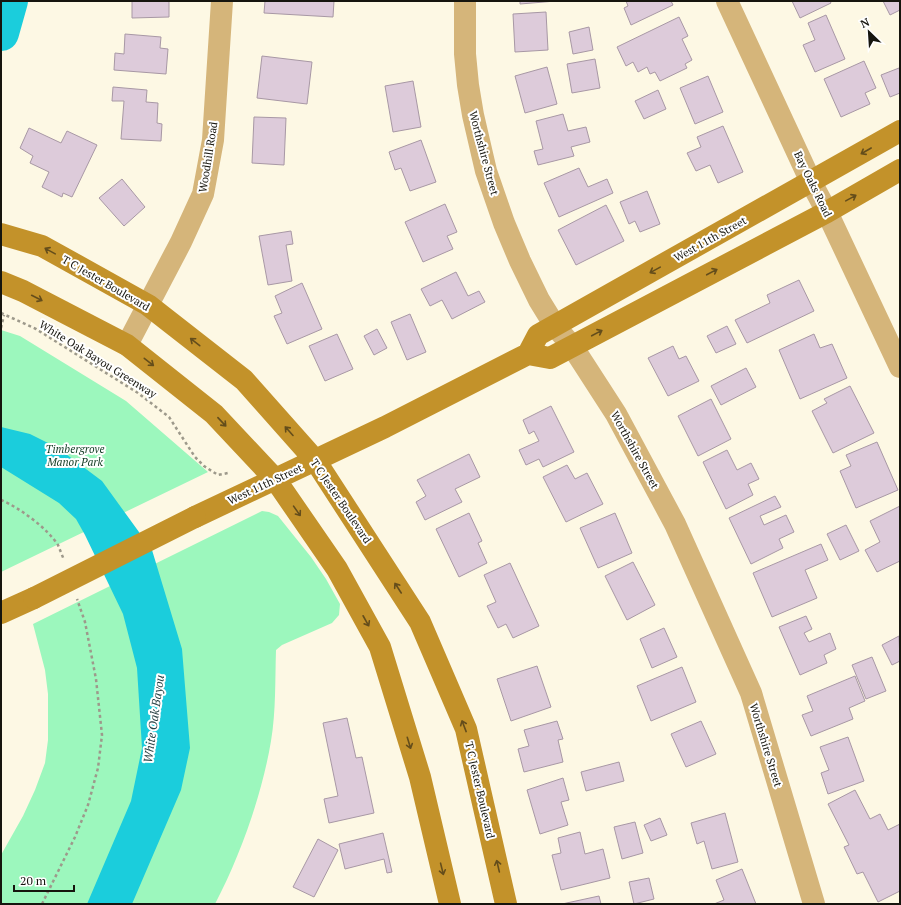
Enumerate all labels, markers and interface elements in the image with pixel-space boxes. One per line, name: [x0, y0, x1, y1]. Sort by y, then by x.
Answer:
north arrow: [849, 12, 889, 52]
text: N: [858, 15, 872, 31]
street label: Worthshire Street: [466, 109, 502, 197]
street label: Woodhill Road: [195, 121, 221, 193]
one-way arrow: [860, 147, 872, 155]
street label: Bay Oaks Road: [791, 149, 835, 219]
one-way arrow: [845, 193, 857, 201]
street label: West 11th Street: [671, 213, 749, 265]
one-way arrow: [44, 246, 56, 254]
street label: T C Jester Boulevard: [60, 252, 152, 314]
one-way arrow: [649, 266, 661, 274]
one-way arrow: [706, 268, 718, 276]
one-way arrow: [31, 294, 43, 302]
street label: White Oak Bayou Greenway: [37, 317, 160, 401]
one-way arrow: [591, 329, 603, 336]
one-way arrow: [189, 337, 200, 346]
one-way arrow: [144, 358, 155, 366]
street label: Worthshire Street: [608, 409, 662, 491]
one-way arrow: [217, 417, 227, 427]
one-way arrow: [285, 426, 294, 436]
park label: Timbergrove Manor Park: [46, 442, 104, 469]
street label: T C Jester Boulevard: [307, 456, 375, 546]
street label: West 11th Street: [225, 461, 305, 507]
one-way arrow: [293, 505, 301, 516]
one-way arrow: [394, 583, 402, 594]
one-way arrow: [362, 615, 370, 627]
water label: White Oak Bayou: [140, 674, 167, 764]
street label: Worthshire Street: [747, 701, 785, 789]
one-way arrow: [460, 720, 468, 732]
one-way arrow: [406, 736, 413, 749]
street label: T C Jester Boulevard: [462, 740, 498, 840]
one-way arrow: [493, 860, 501, 873]
one-way arrow: [438, 862, 446, 875]
scale bar: [14, 867, 74, 893]
text: 20 m: [20, 873, 47, 888]

